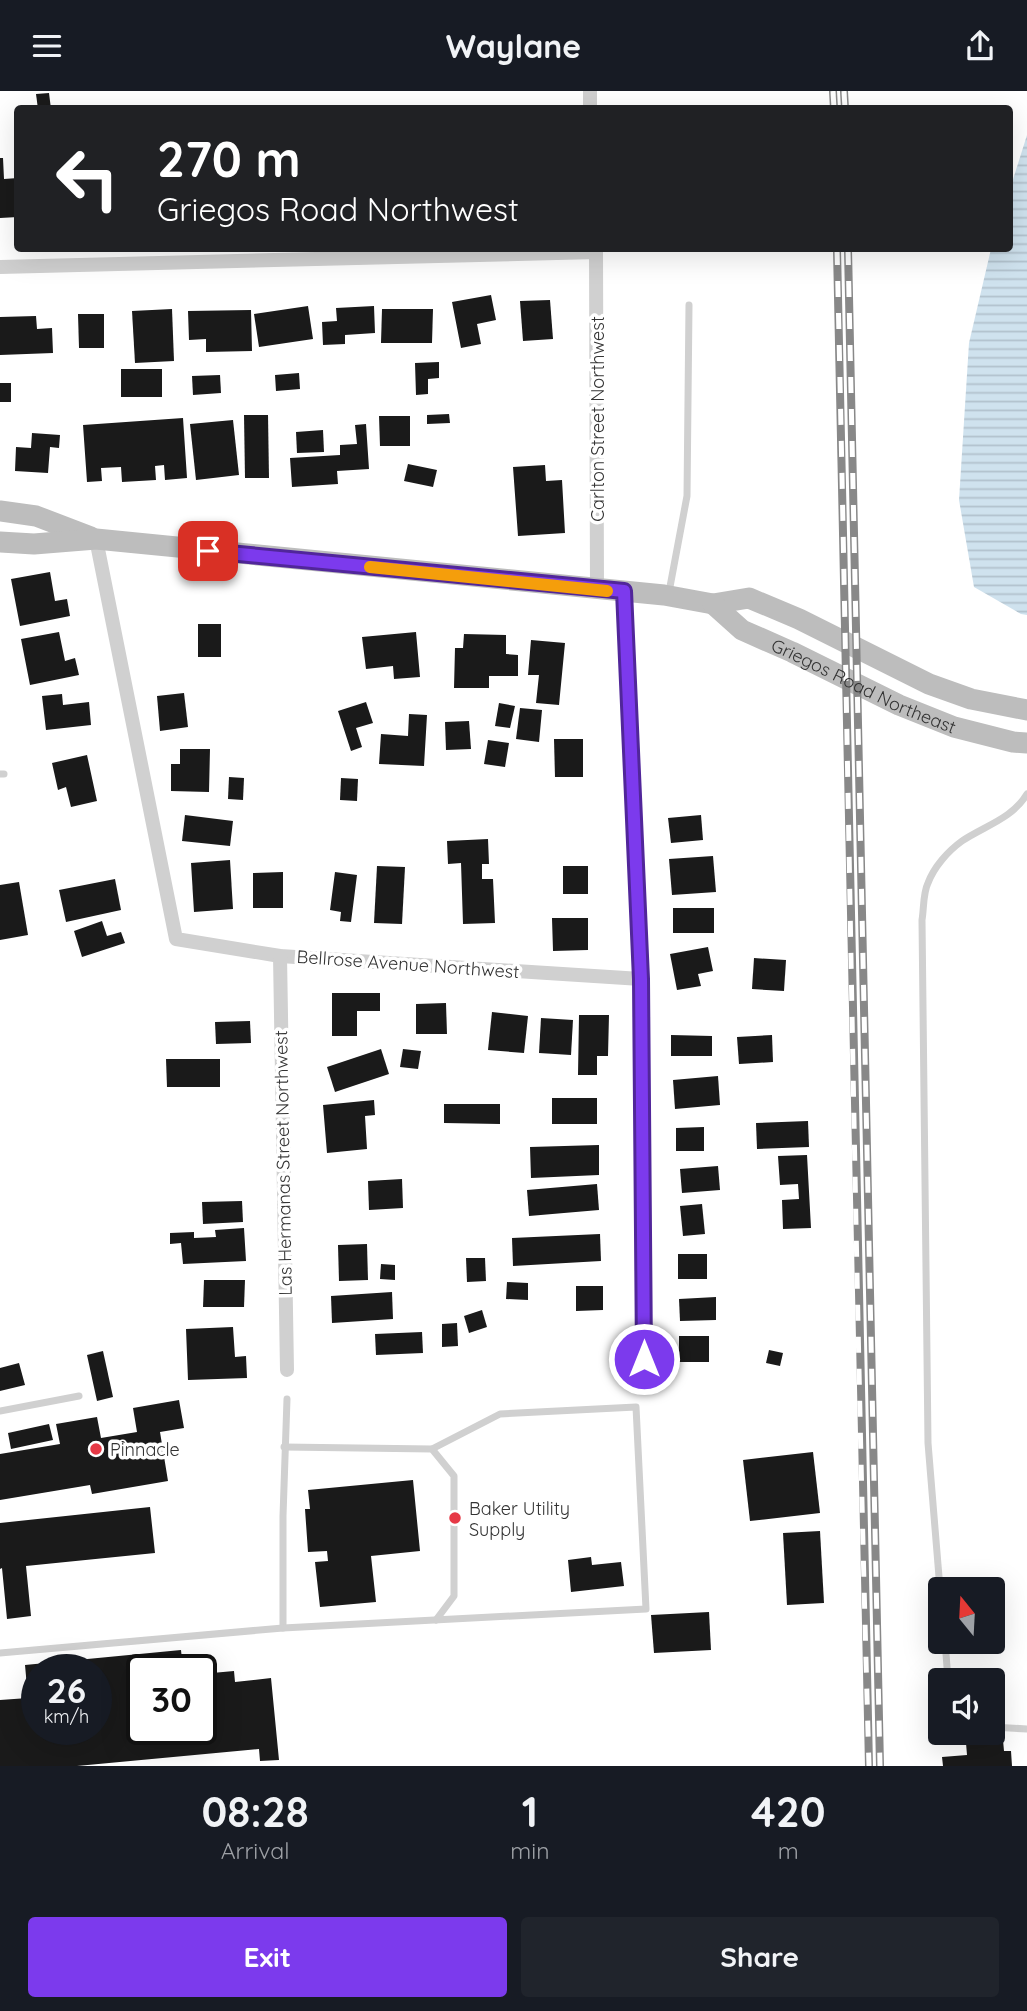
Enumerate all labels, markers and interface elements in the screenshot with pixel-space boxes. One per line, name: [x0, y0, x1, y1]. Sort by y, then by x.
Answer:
text: Waylane: [446, 26, 581, 66]
icon: menu: [28, 27, 66, 65]
icon: share: [961, 27, 999, 65]
text: 270 m: [157, 128, 301, 189]
icon: left: [42, 133, 133, 224]
text: Griegos Road Northwest: [157, 189, 519, 229]
street label: Carlton Street Northwest: [586, 316, 609, 522]
pin: [178, 521, 238, 581]
icon: arrive: [189, 532, 227, 570]
street label: Griegos Road Northeast: [768, 633, 960, 738]
street label: Bellrose Avenue Northwest: [296, 945, 520, 983]
street label: Las Hermanas Street Northwest: [269, 1030, 297, 1296]
position arrow: [607, 1322, 681, 1396]
place label: Pinnacle: [110, 1438, 180, 1461]
marker: Pinnacle: [88, 1441, 104, 1457]
place label: Baker Utility Supply: [469, 1497, 570, 1541]
marker: Baker Utility Supply: [447, 1510, 463, 1526]
north arrow: [928, 1577, 1004, 1654]
map controls: [928, 1577, 1005, 1745]
speed limit sign: 30: [126, 1654, 217, 1745]
text: 26: [47, 1668, 86, 1712]
button: sound: [928, 1668, 1005, 1745]
text: km/h: [44, 1705, 89, 1728]
text: 08:28: [202, 1785, 309, 1838]
text: 1: [522, 1785, 538, 1838]
text: 420: [751, 1785, 825, 1838]
text: Arrival: [221, 1836, 290, 1865]
text: min: [510, 1836, 549, 1865]
text: m: [778, 1836, 799, 1865]
button: Exit: [28, 1917, 507, 1997]
button: Share: [521, 1917, 999, 1997]

